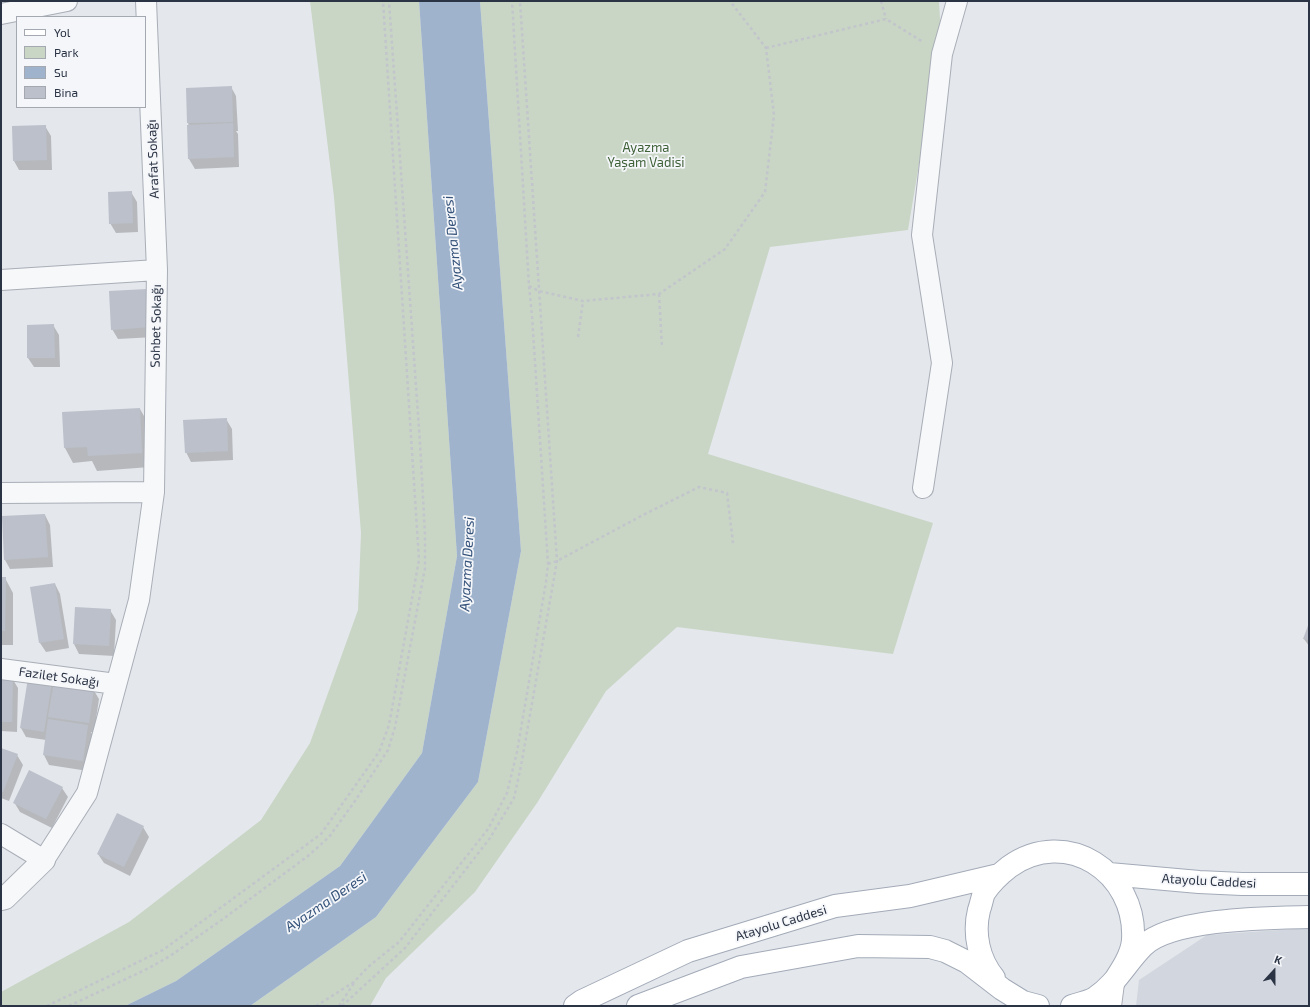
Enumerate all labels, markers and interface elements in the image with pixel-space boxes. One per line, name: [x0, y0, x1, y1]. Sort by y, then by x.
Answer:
legend: [16, 16, 146, 108]
text: Yol: [54, 25, 70, 39]
text: Park: [54, 45, 79, 59]
text: Su: [54, 65, 68, 79]
text: Bina: [54, 85, 78, 99]
street label: Arafat Sokağı: [144, 119, 162, 199]
park label: Ayazma Yaşam Vadisi: [607, 140, 685, 171]
water label: Ayazma Deresi: [440, 195, 466, 291]
street label: Sohbet Sokağı: [147, 284, 165, 368]
water label: Ayazma Deresi: [456, 516, 478, 612]
street label: Fazilet Sokağı: [18, 664, 100, 690]
water label: Ayazma Deresi: [282, 869, 370, 935]
street label: Atayolu Caddesi: [1161, 871, 1257, 891]
street label: Atayolu Caddesi: [733, 902, 829, 944]
north arrow: [1254, 951, 1294, 991]
text: K: [1273, 952, 1284, 967]

